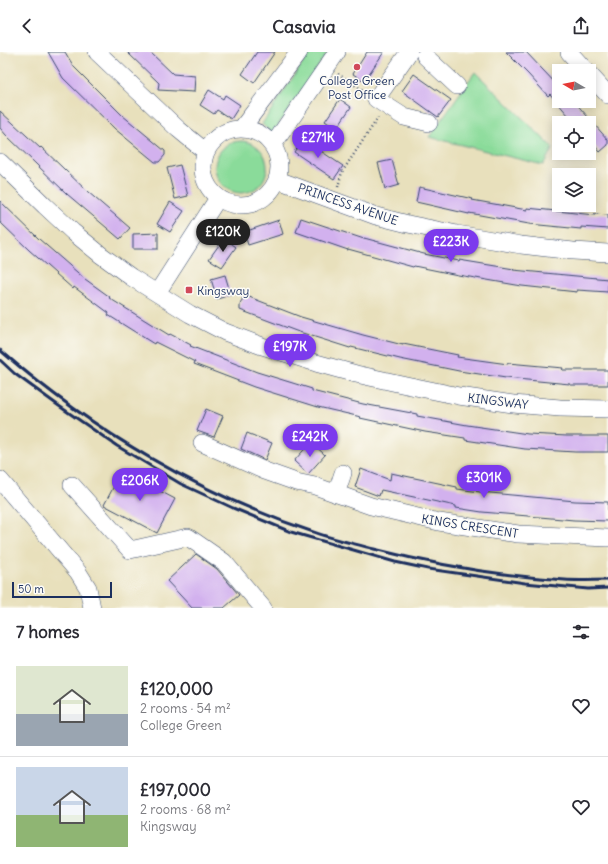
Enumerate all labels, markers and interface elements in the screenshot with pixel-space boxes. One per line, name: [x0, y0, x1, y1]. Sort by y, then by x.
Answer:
icon: back: [16, 15, 38, 37]
text: Casavia: [272, 15, 336, 38]
icon: share: [570, 15, 592, 37]
marker: College Green Post Office: [352, 62, 362, 72]
north arrow: [552, 64, 596, 108]
map controls: [552, 64, 596, 212]
place label: College Green Post Office: [319, 73, 395, 102]
button: locate: [552, 116, 596, 160]
pin: £271K: [290, 125, 346, 159]
text: £271K: [301, 129, 335, 146]
button: layers: [552, 168, 596, 212]
street label: PRINCESS AVENUE: [296, 180, 400, 228]
pin: £120K: [195, 219, 251, 253]
text: £120K: [205, 223, 241, 240]
pin: £223K: [423, 229, 479, 263]
text: £223K: [433, 233, 469, 250]
place label: Kingsway: [197, 283, 249, 298]
marker: Kingsway: [184, 285, 194, 295]
pin: £197K: [262, 334, 318, 368]
text: £197K: [273, 338, 307, 355]
street label: KINGSWAY: [467, 390, 529, 412]
pin: £242K: [282, 424, 338, 458]
text: £242K: [292, 428, 328, 445]
pin: £301K: [456, 465, 512, 499]
pin: £206K: [112, 468, 168, 502]
text: £301K: [466, 469, 502, 486]
text: £206K: [121, 472, 159, 489]
street label: KINGS CRESCENT: [421, 511, 519, 541]
scale bar: [12, 580, 112, 599]
text: 50 m: [18, 582, 44, 596]
text: 7 homes: [16, 621, 80, 643]
icon: filters: [570, 621, 592, 643]
text: £120,000: [140, 678, 213, 700]
icon: home: [48, 682, 96, 730]
icon: heart: [570, 695, 592, 717]
text: 2 rooms · 54 m²: [140, 700, 231, 717]
text: College Green: [140, 717, 222, 734]
text: £197,000: [140, 779, 211, 801]
icon: home: [48, 783, 96, 831]
icon: heart: [570, 796, 592, 818]
text: 2 rooms · 68 m²: [140, 801, 231, 818]
text: Kingsway: [140, 818, 197, 835]

